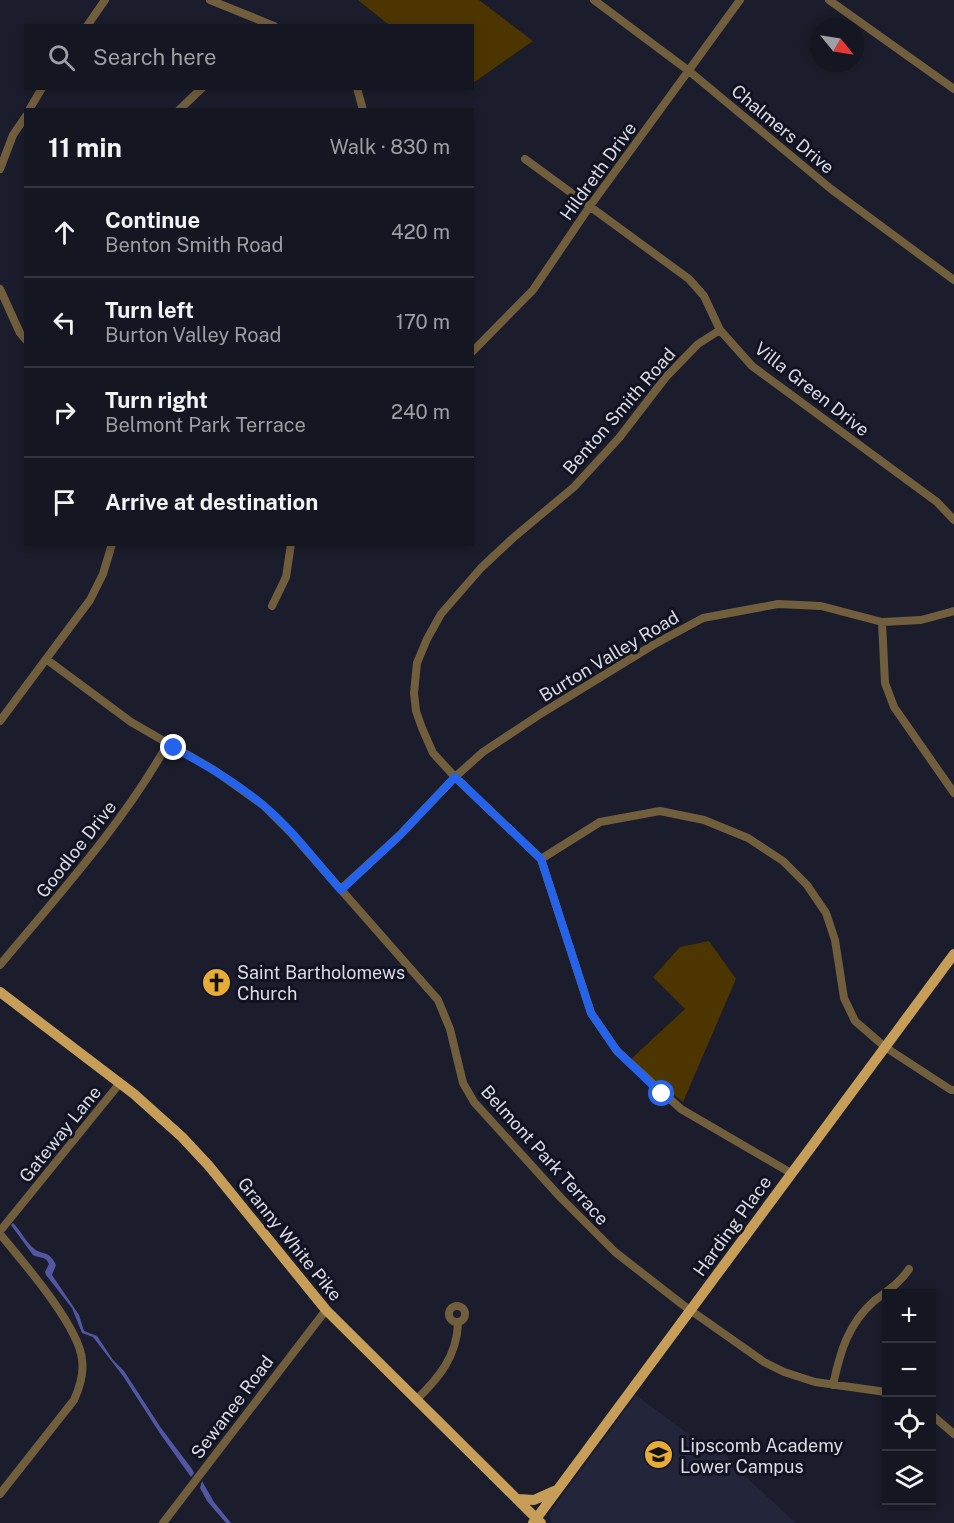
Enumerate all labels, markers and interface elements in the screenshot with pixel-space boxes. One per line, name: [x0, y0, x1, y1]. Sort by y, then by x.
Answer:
north arrow: [810, 18, 864, 72]
search box: [24, 24, 474, 90]
icon: search: [45, 41, 78, 74]
text: Search here: [93, 44, 217, 70]
street label: Chalmers Drive: [727, 80, 839, 178]
street label: Hildreth Drive: [555, 118, 641, 224]
text: 11 min: [48, 132, 122, 163]
text: Walk · 830 m: [330, 135, 450, 159]
text: Continue: [105, 207, 200, 233]
icon: ahead: [48, 216, 81, 249]
text: 420 m: [391, 220, 450, 244]
text: Benton Smith Road: [105, 233, 283, 257]
text: Turn left: [105, 297, 194, 323]
icon: left: [48, 306, 81, 339]
text: 170 m: [396, 310, 450, 334]
text: Burton Valley Road: [105, 323, 281, 347]
street label: Villa Green Drive: [750, 338, 874, 440]
street label: Benton Smith Road: [558, 344, 680, 478]
text: Turn right: [105, 387, 208, 413]
icon: right: [48, 396, 81, 429]
text: 240 m: [391, 400, 450, 424]
text: Belmont Park Terrace: [105, 413, 306, 437]
icon: arrive: [48, 486, 81, 519]
text: Arrive at destination: [105, 489, 318, 515]
street label: Burton Valley Road: [536, 606, 682, 706]
route end: [160, 734, 186, 760]
street label: Goodloe Drive: [32, 796, 120, 902]
place label: Saint Bartholomews Church: [237, 962, 405, 1004]
church icon: Saint Bartholomews Church: [200, 966, 232, 998]
route start: [648, 1080, 674, 1106]
street label: Belmont Park Terrace: [477, 1081, 613, 1229]
street label: Gateway Lane: [15, 1082, 105, 1186]
street label: Harding Place: [689, 1172, 775, 1280]
street label: Granny White Pike: [234, 1173, 346, 1305]
map controls: [882, 1289, 936, 1505]
button: +: [882, 1289, 936, 1343]
button: −: [882, 1343, 936, 1397]
street label: Sewanee Road: [186, 1351, 278, 1463]
button: locate: [882, 1397, 936, 1451]
place label: Lipscomb Academy Lower Campus: [680, 1435, 844, 1477]
school or university icon: Lipscomb Academy Lower Campus: [643, 1439, 675, 1471]
button: layers: [882, 1451, 936, 1505]

